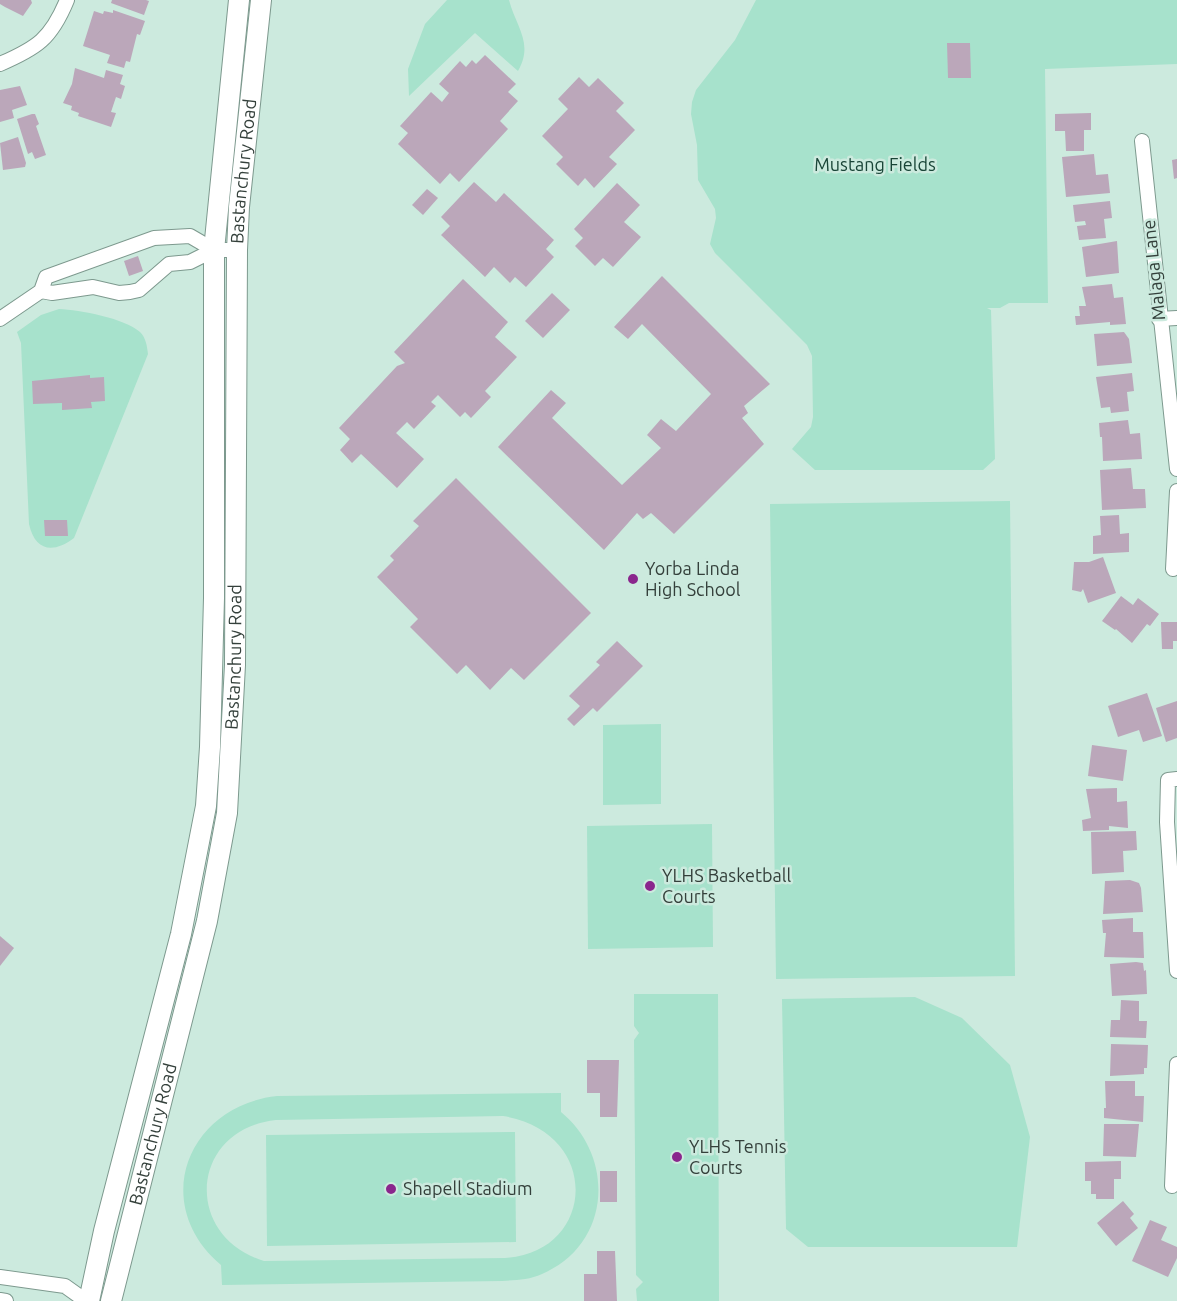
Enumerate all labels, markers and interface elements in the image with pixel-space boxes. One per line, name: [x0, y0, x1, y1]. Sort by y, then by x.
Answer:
street label: Bastanchury Road: [226, 98, 259, 244]
park label: Mustang Fields: [814, 154, 936, 174]
street label: Malaga Lane: [1138, 219, 1168, 322]
place label: Yorba Linda High School: [645, 558, 741, 599]
marker: Yorba Linda High School: [626, 572, 640, 586]
street label: Bastanchury Road: [221, 584, 244, 730]
place label: YLHS Basketball Courts: [662, 865, 791, 906]
marker: YLHS Basketball Courts: [643, 879, 657, 893]
street label: Bastanchury Road: [125, 1061, 180, 1207]
place label: YLHS Tennis Courts: [689, 1136, 787, 1177]
marker: YLHS Tennis Courts: [670, 1150, 684, 1164]
place label: Shapell Stadium: [403, 1178, 532, 1198]
marker: Shapell Stadium: [384, 1182, 398, 1196]

